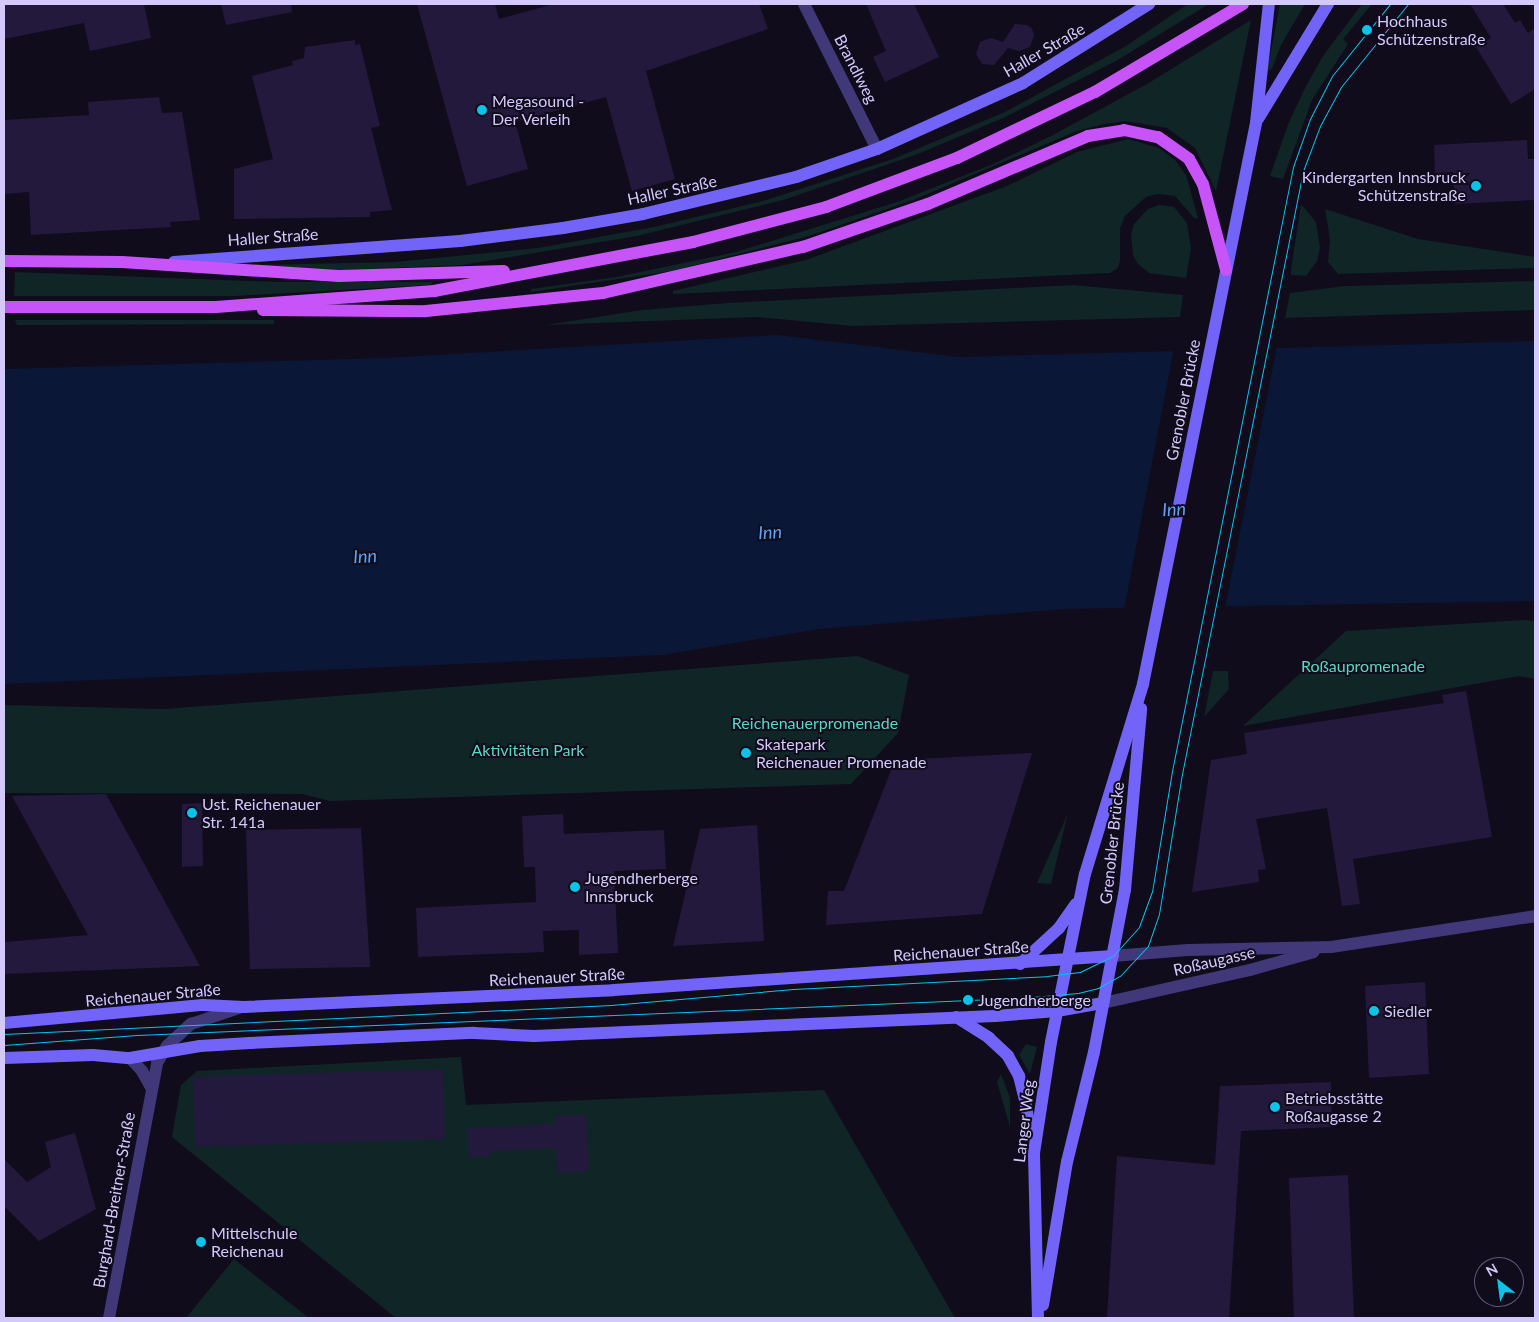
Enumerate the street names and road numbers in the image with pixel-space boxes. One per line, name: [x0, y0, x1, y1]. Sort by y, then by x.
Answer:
street label: Haller Straße: [1000, 19, 1088, 81]
street label: Brandlweg: [830, 31, 882, 107]
street label: Haller Straße: [625, 171, 719, 209]
street label: Haller Straße: [227, 224, 319, 250]
street label: Grenobler Brücke: [1162, 338, 1204, 462]
street label: Grenobler Brücke: [1096, 781, 1128, 905]
street label: Reichenauer Straße: [892, 937, 1030, 965]
street label: Roßaugasse: [1171, 942, 1257, 980]
street label: Reichenauer Straße: [488, 964, 626, 990]
street label: Reichenauer Straße: [84, 979, 222, 1011]
street label: Langer Weg: [1009, 1078, 1039, 1164]
street label: Burghard-Breitner-Straße: [89, 1111, 139, 1289]

